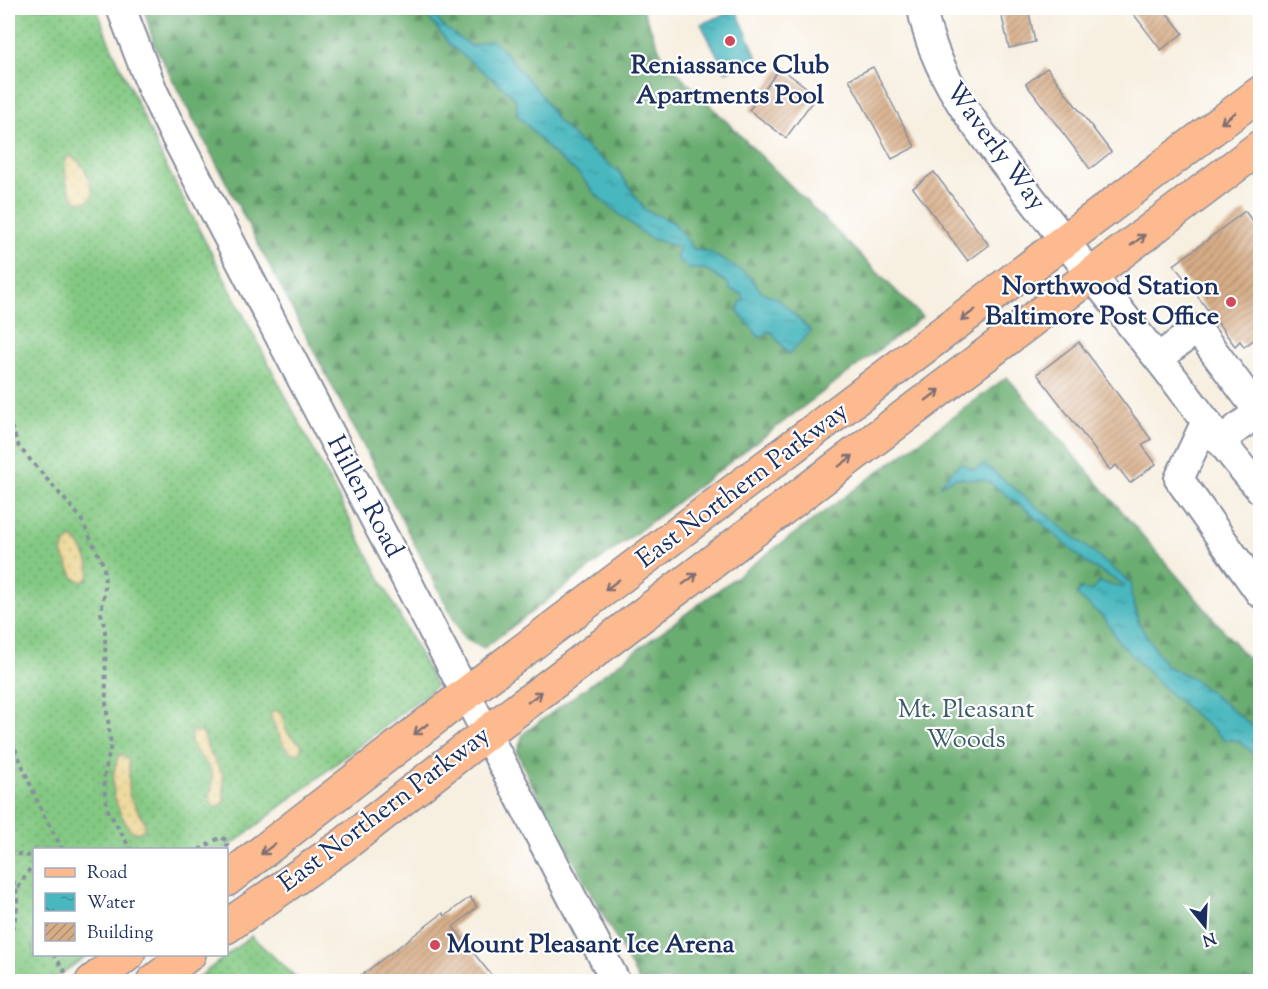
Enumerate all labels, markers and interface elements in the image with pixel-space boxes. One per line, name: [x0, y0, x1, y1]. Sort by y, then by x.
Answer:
marker: Reniassance Club Apartments Pool: [723, 34, 737, 48]
place label: Reniassance Club Apartments Pool: [631, 48, 829, 115]
street label: Waverly Way: [936, 75, 1054, 219]
one-way arrow: [1220, 112, 1236, 124]
one-way arrow: [1129, 234, 1145, 246]
place label: Northwood Station Baltimore Post Office: [985, 269, 1220, 336]
marker: Northwood Station Baltimore Post Office: [1224, 295, 1238, 309]
one-way arrow: [960, 309, 976, 322]
one-way arrow: [924, 389, 940, 402]
street label: East Northern Parkway: [629, 394, 857, 578]
street label: Hillen Road: [316, 429, 412, 565]
one-way arrow: [837, 455, 853, 468]
one-way arrow: [682, 573, 698, 585]
one-way arrow: [604, 579, 620, 591]
one-way arrow: [526, 690, 542, 703]
park label: Mt. Pleasant Woods: [898, 692, 1034, 759]
street label: East Northern Parkway: [271, 718, 499, 902]
one-way arrow: [413, 722, 429, 735]
one-way arrow: [260, 843, 276, 856]
legend: [33, 848, 228, 956]
text: Road: [87, 861, 127, 887]
text: Water: [87, 891, 136, 917]
north arrow: [1175, 896, 1235, 956]
text: Building: [87, 921, 153, 947]
text: N: [1199, 925, 1218, 951]
place label: Mount Pleasant Ice Arena: [447, 927, 734, 964]
marker: Mount Pleasant Ice Arena: [428, 938, 442, 952]

